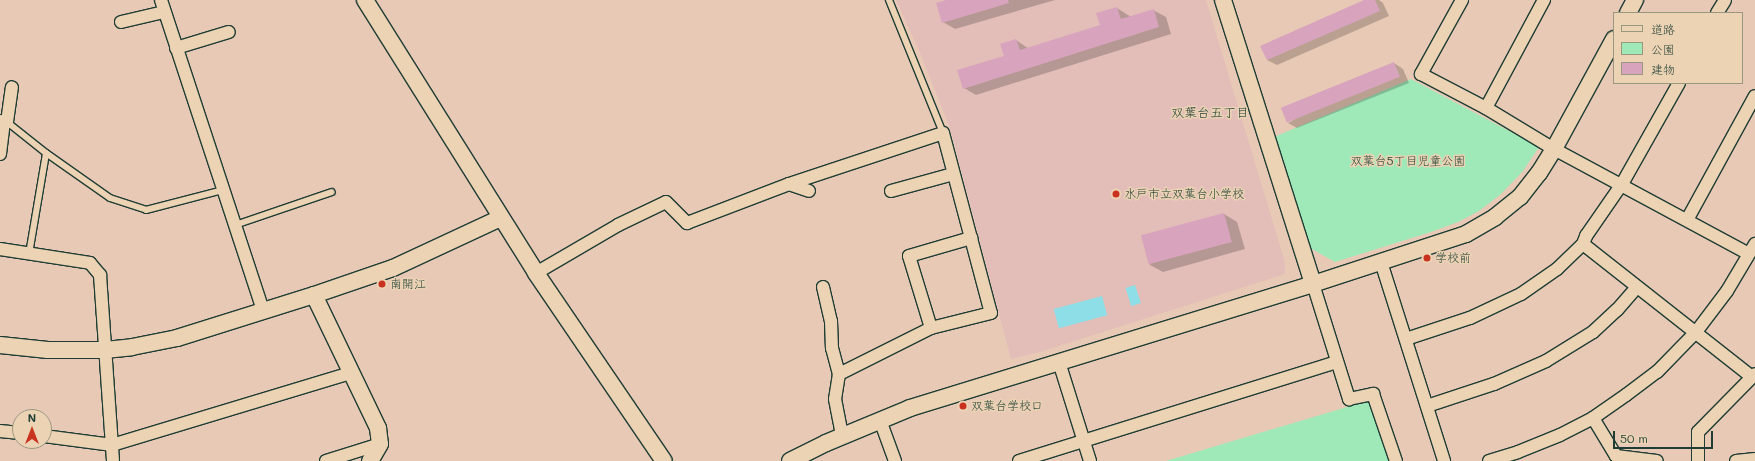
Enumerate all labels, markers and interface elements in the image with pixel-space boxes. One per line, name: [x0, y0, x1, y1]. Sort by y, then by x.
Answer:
legend: [1613, 12, 1743, 84]
text: 道路: [1651, 21, 1675, 37]
text: 公園: [1651, 41, 1675, 57]
text: 建物: [1651, 61, 1675, 77]
district label: 双葉台五丁目: [1171, 104, 1249, 120]
park label: 双葉台5丁目児童公園: [1351, 154, 1465, 168]
place label: 水戸市立双葉台小学校: [1124, 187, 1244, 201]
marker: 水戸市立双葉台小学校: [1111, 189, 1121, 199]
place label: 学校前: [1435, 251, 1471, 265]
marker: 学校前: [1422, 253, 1432, 263]
place label: 南開江: [390, 277, 426, 291]
marker: 南開江: [377, 279, 387, 289]
place label: 双葉台学校口: [971, 399, 1043, 413]
marker: 双葉台学校口: [958, 401, 968, 411]
north arrow: [12, 409, 52, 449]
text: N: [28, 410, 36, 425]
scale bar: [1615, 423, 1715, 449]
text: 50 m: [1620, 430, 1648, 446]

